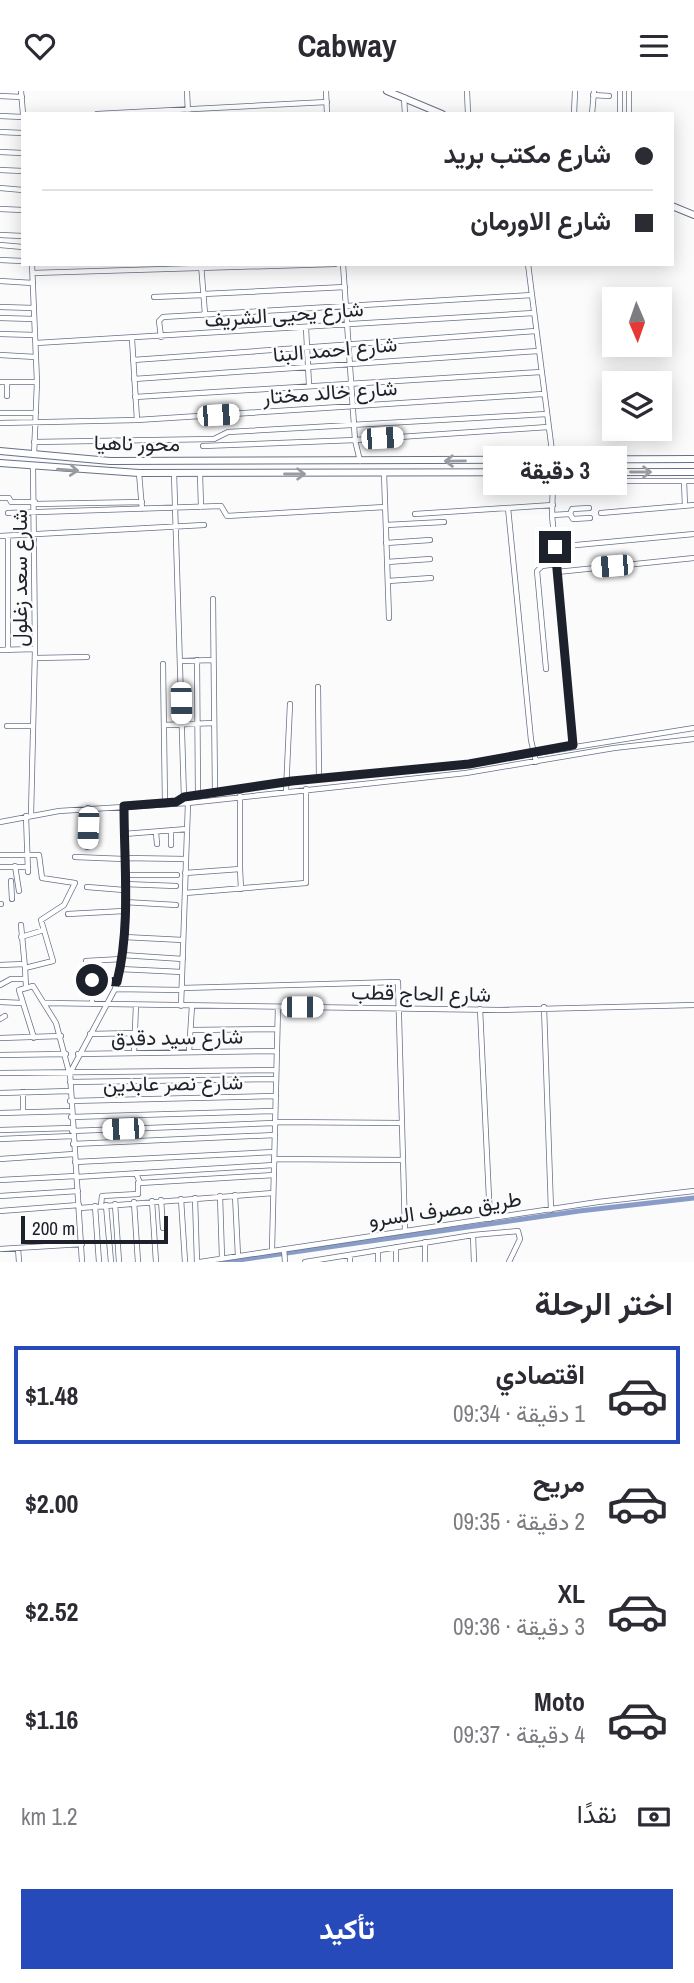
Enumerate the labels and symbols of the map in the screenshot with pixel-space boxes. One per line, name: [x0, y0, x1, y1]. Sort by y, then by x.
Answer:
north arrow: [602, 287, 672, 357]
street label: شارع يحيى الشريف: [203, 294, 365, 334]
street label: شارع احمد البنا: [272, 329, 398, 369]
street label: شارع خالد مختار: [261, 373, 398, 411]
car: [197, 403, 240, 427]
car: [361, 426, 404, 450]
street label: محور ناهيا: [94, 428, 180, 458]
callout: 3 دقيقة: [483, 445, 627, 495]
one-way arrow: [444, 454, 467, 468]
one-way arrow: [56, 464, 79, 477]
one-way arrow: [629, 465, 652, 479]
one-way arrow: [284, 467, 307, 481]
street label: شارع سعد زغلول: [5, 509, 34, 647]
route end: [539, 531, 571, 563]
car: [591, 554, 634, 578]
car: [171, 682, 192, 724]
car: [77, 807, 100, 849]
route start: [76, 964, 108, 996]
street label: شارع الحاج قطب: [351, 977, 491, 1009]
car: [282, 997, 324, 1018]
street label: شارع سيد دقدق: [110, 1021, 244, 1053]
street label: شارع نصر عابدين: [103, 1067, 243, 1099]
car: [102, 1118, 145, 1140]
street label: طريق مصرف السرو: [367, 1184, 523, 1234]
scale bar: [21, 1213, 168, 1245]

